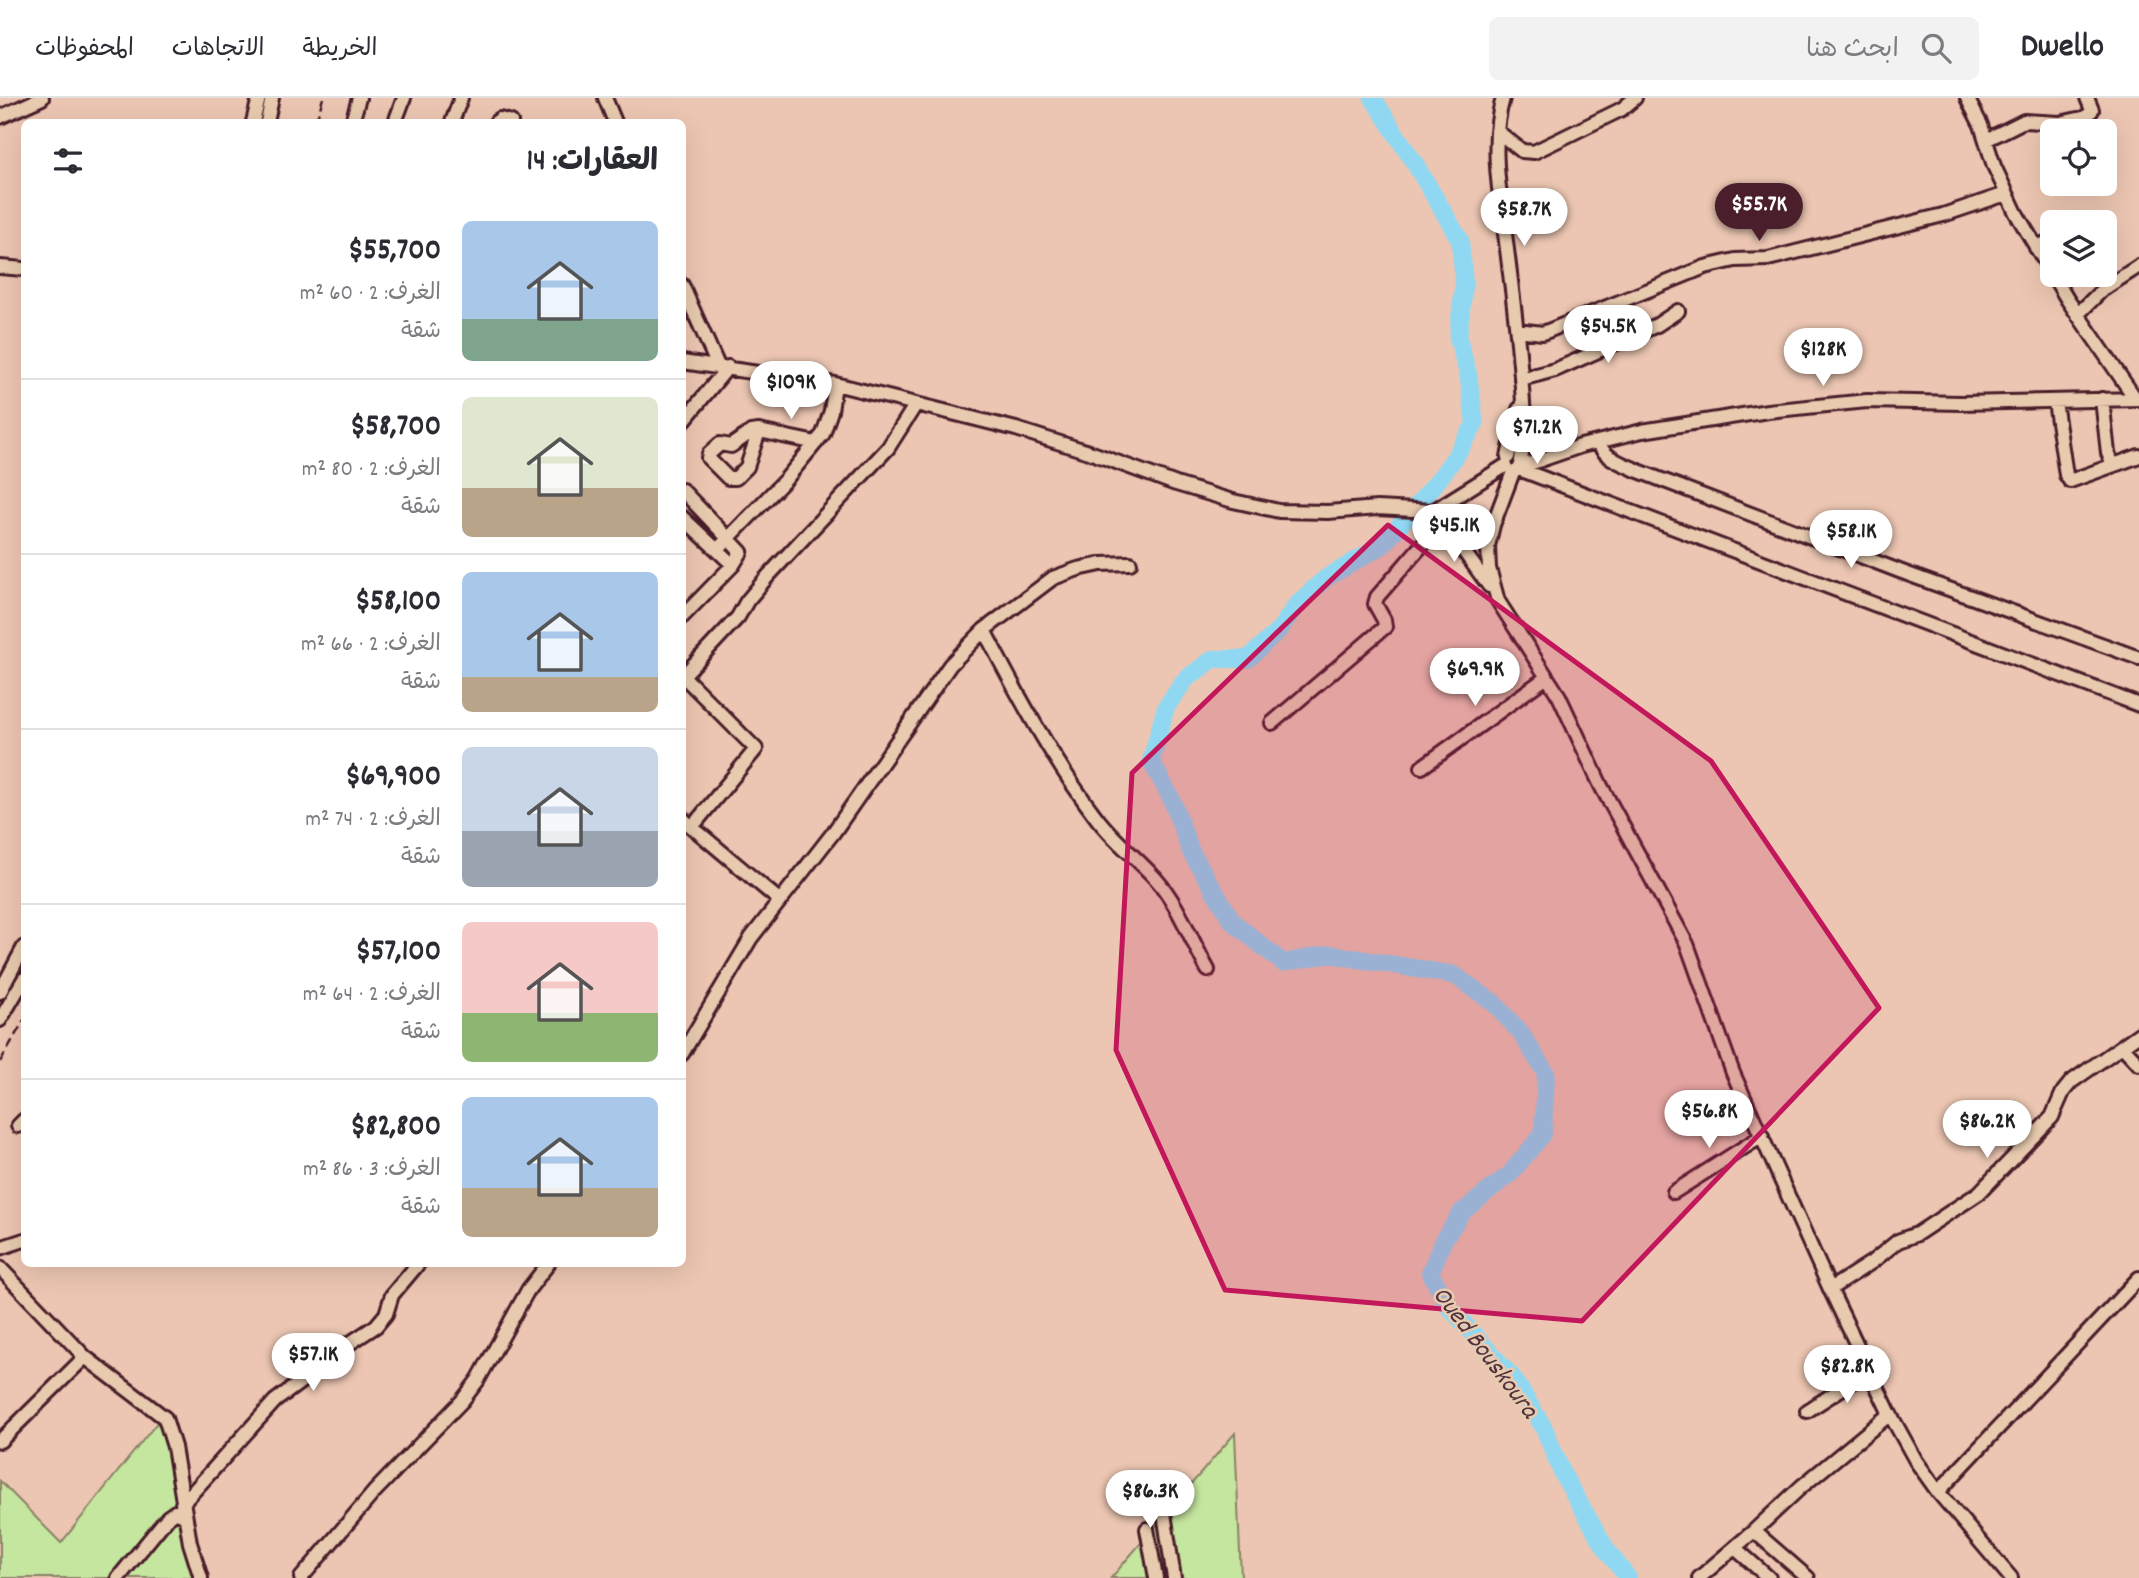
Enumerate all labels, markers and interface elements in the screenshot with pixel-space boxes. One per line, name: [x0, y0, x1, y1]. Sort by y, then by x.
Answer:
search box: [1489, 17, 1979, 80]
text: Dwello: [2021, 25, 2104, 72]
icon: search: [1917, 29, 1955, 67]
text: ابحث هنا: [1806, 32, 1899, 69]
text: المحفوظات: [35, 33, 134, 67]
text: الاتجاهات: [172, 33, 265, 67]
text: الخريطة: [303, 33, 377, 67]
map controls: [2040, 119, 2117, 287]
button: locate: [2040, 119, 2117, 196]
icon: filters: [49, 142, 87, 180]
text: العقارات: 14: [527, 142, 658, 185]
pin: $55.7K: [1702, 184, 1816, 243]
pin: $58.7K: [1467, 188, 1581, 248]
text: $55.7K: [1731, 189, 1787, 222]
text: $58.7K: [1497, 194, 1551, 227]
button: layers: [2040, 210, 2117, 287]
text: $55,700: [348, 231, 441, 274]
icon: home: [518, 249, 602, 333]
text: الغرف: 2 · 60 m²: [300, 278, 441, 311]
pin: $54.5K: [1551, 306, 1665, 365]
text: $54.5K: [1580, 311, 1636, 344]
text: شقة: [401, 316, 441, 349]
pin: $128K: [1774, 328, 1872, 388]
text: $128K: [1800, 334, 1846, 367]
pin: $109K: [742, 362, 840, 421]
text: $109K: [766, 367, 816, 400]
pin: $71.2K: [1480, 406, 1594, 466]
text: $58,700: [350, 407, 441, 450]
text: $71.2K: [1512, 412, 1562, 445]
icon: home: [518, 425, 602, 509]
text: الغرف: 2 · 80 m²: [302, 454, 441, 487]
text: شقة: [401, 492, 441, 525]
pin: $45.1K: [1397, 504, 1511, 564]
text: $45.1K: [1428, 510, 1480, 543]
pin: $58.1K: [1794, 510, 1908, 570]
text: $58.1K: [1825, 516, 1877, 549]
text: $58,100: [355, 582, 441, 625]
icon: home: [518, 600, 602, 684]
text: الغرف: 2 · 66 m²: [301, 629, 441, 662]
pin: $69.9K: [1418, 648, 1532, 708]
text: $69.9K: [1446, 654, 1504, 687]
text: شقة: [401, 667, 441, 700]
text: $69,900: [345, 757, 441, 800]
icon: home: [518, 775, 602, 859]
text: الغرف: 2 · 74 m²: [305, 804, 441, 837]
text: شقة: [401, 842, 441, 875]
text: $57,100: [355, 932, 441, 975]
icon: home: [518, 950, 602, 1034]
text: الغرف: 2 · 64 m²: [303, 979, 441, 1012]
text: شقة: [401, 1017, 441, 1050]
pin: $56.8K: [1652, 1090, 1766, 1150]
text: $56.8K: [1680, 1096, 1738, 1129]
pin: $86.2K: [1930, 1100, 2044, 1160]
text: $86.2K: [1959, 1106, 2015, 1139]
text: $82,800: [350, 1107, 441, 1150]
icon: home: [518, 1125, 602, 1209]
text: الغرف: 3 · 86 m²: [303, 1154, 441, 1187]
text: شقة: [401, 1192, 441, 1225]
water label: Oued Bouskoura: [1422, 1279, 1547, 1428]
pin: $57.1K: [256, 1334, 370, 1393]
text: $57.1K: [288, 1339, 338, 1372]
pin: $82.8K: [1790, 1346, 1904, 1405]
text: $82.8K: [1820, 1351, 1874, 1384]
pin: $86.3K: [1093, 1470, 1207, 1530]
text: $86.3K: [1122, 1476, 1178, 1509]

